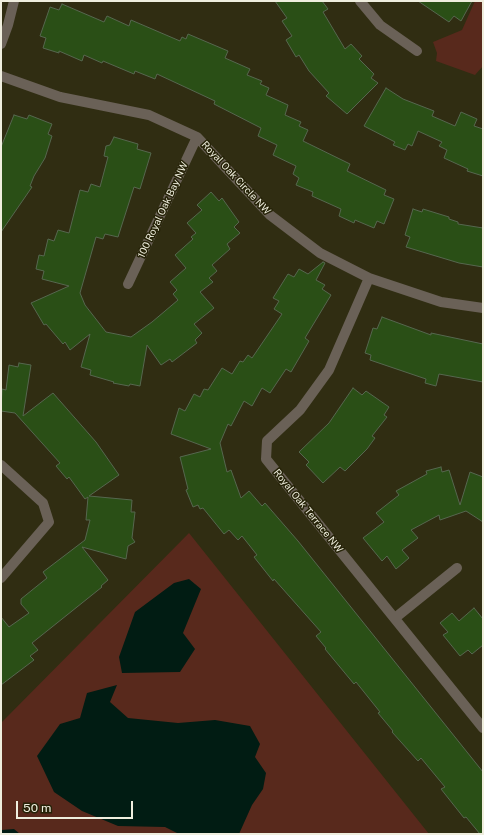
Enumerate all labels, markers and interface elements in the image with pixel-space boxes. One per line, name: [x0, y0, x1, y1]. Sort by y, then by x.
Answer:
street label: Royal Oak Circle NW: [199, 139, 273, 217]
street label: 100 Royal Oak Bay NW: [135, 160, 191, 260]
street label: Royal Oak Terrace NW: [271, 467, 345, 555]
scale bar: [18, 793, 135, 819]
text: 50 m: [23, 801, 51, 815]

